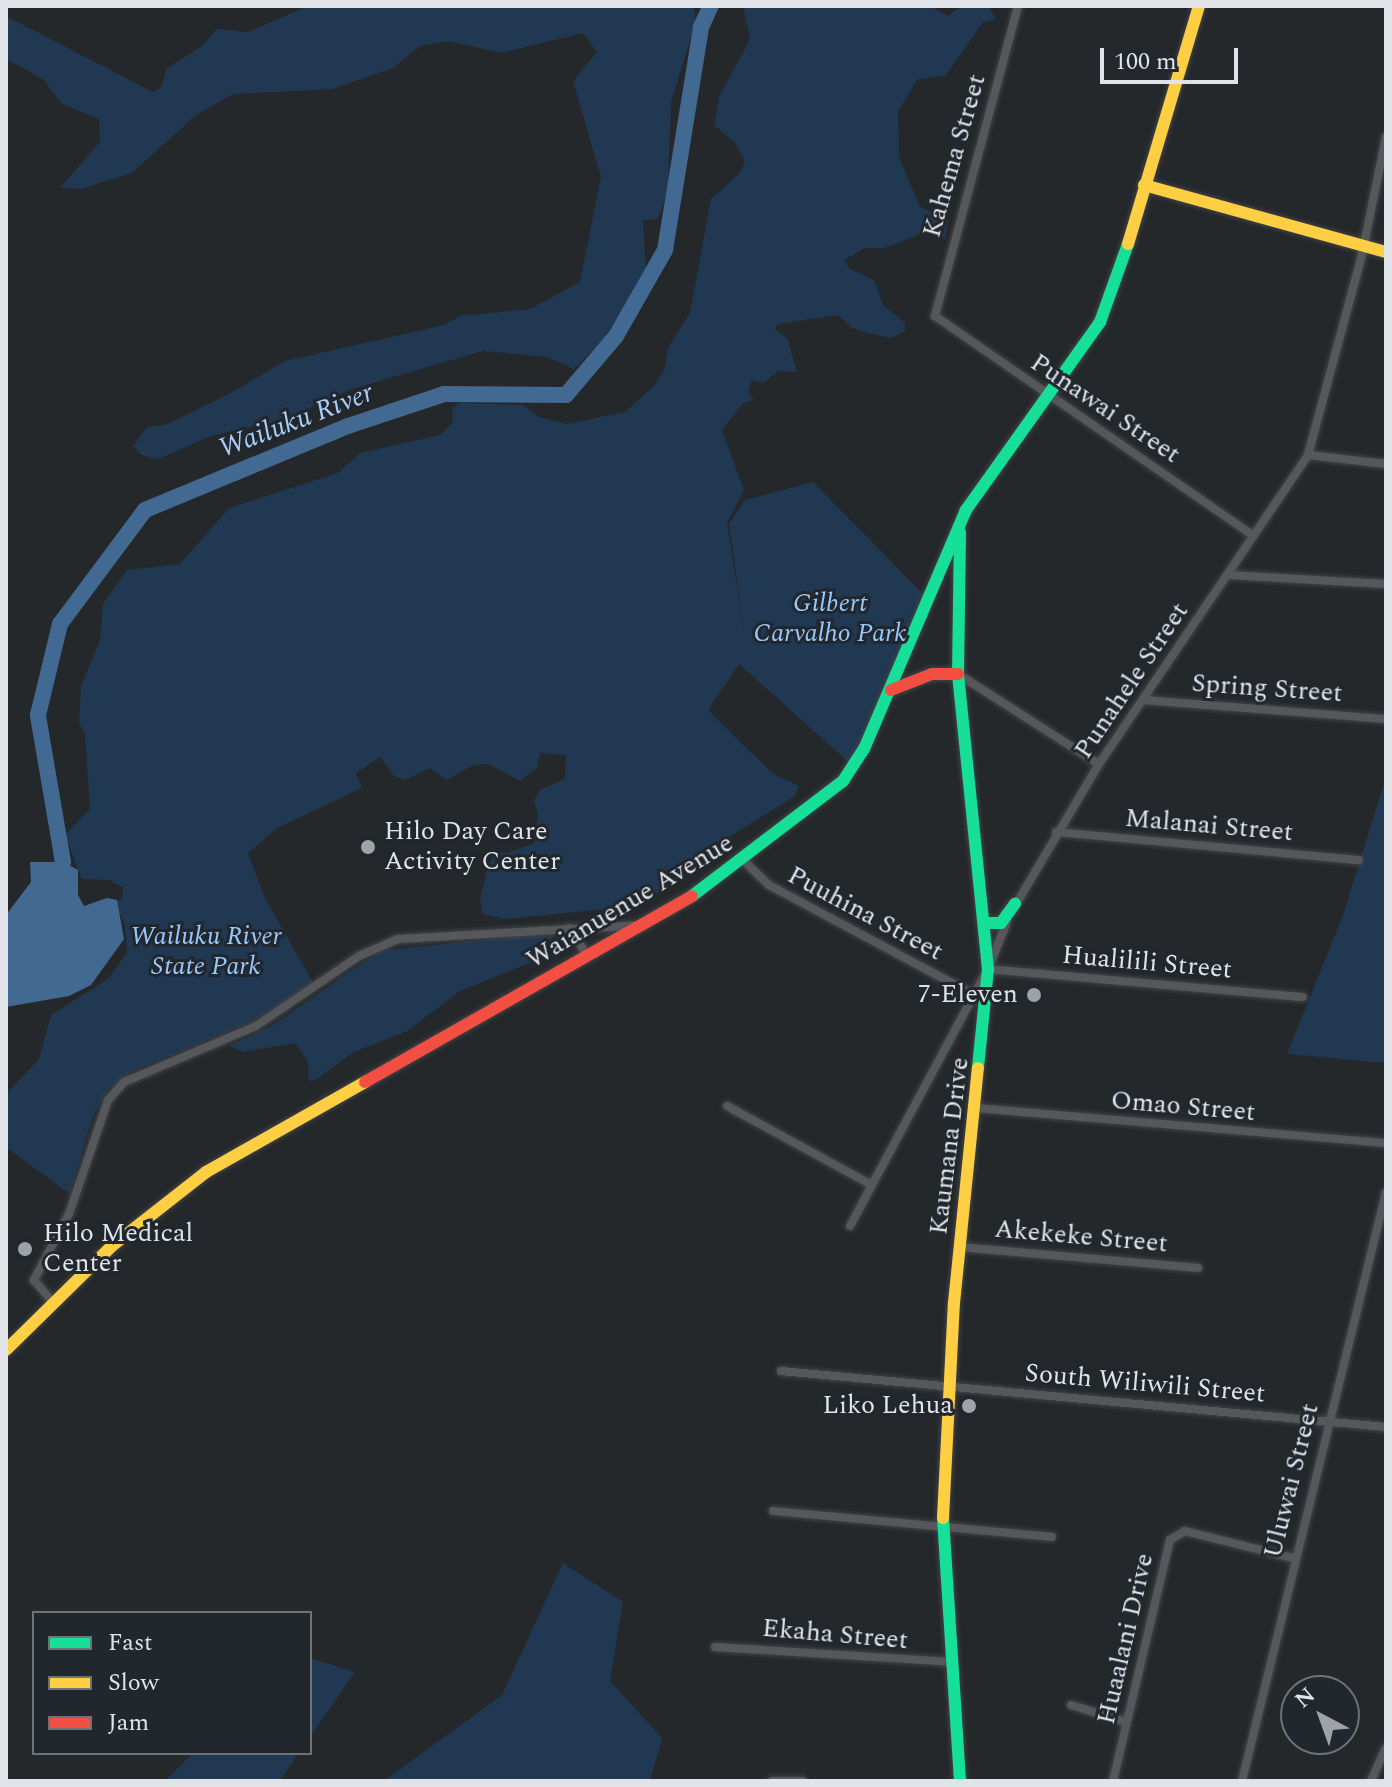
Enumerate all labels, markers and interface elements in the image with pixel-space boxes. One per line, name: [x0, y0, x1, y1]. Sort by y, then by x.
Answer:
scale bar: [1104, 32, 1242, 82]
text: 100 m: [1114, 44, 1177, 80]
street label: Kahema Street: [917, 71, 993, 241]
street label: Punawai Street: [1024, 347, 1186, 471]
water label: Wailuku River: [214, 376, 378, 466]
park label: Gilbert Carvalho Park: [754, 588, 906, 650]
street label: Punahele Street: [1068, 597, 1196, 765]
street label: Spring Street: [1191, 668, 1343, 710]
street label: Malanai Street: [1124, 803, 1294, 849]
place label: Hilo Day Care Activity Center: [384, 816, 560, 878]
street label: Waianuenue Avenue: [521, 828, 739, 976]
marker: Hilo Day Care Activity Center: [359, 838, 377, 856]
street label: Puuhina Street: [782, 860, 948, 968]
park label: Wailuku River State Park: [130, 921, 282, 982]
street label: Hualilili Street: [1061, 940, 1233, 986]
place label: 7-Eleven: [918, 979, 1018, 1011]
marker: 7-Eleven: [1025, 986, 1043, 1004]
street label: Kaumana Drive: [924, 1056, 976, 1236]
street label: Omao Street: [1110, 1085, 1256, 1129]
street label: Akekeke Street: [993, 1214, 1169, 1260]
place label: Hilo Medical Center: [43, 1218, 193, 1280]
marker: Hilo Medical Center: [14, 1238, 36, 1260]
street label: South Wiliwili Street: [1024, 1358, 1266, 1410]
place label: Liko Lehua: [822, 1390, 953, 1422]
marker: Liko Lehua: [960, 1397, 978, 1415]
street label: Uluwai Street: [1258, 1400, 1326, 1562]
street label: Huaalani Drive: [1091, 1550, 1161, 1728]
legend: [32, 1611, 312, 1755]
street label: Ekaha Street: [761, 1613, 909, 1657]
text: Fast: [108, 1625, 153, 1661]
text: Slow: [108, 1665, 159, 1701]
north arrow: [1280, 1675, 1360, 1755]
text: N: [1288, 1680, 1323, 1716]
text: Jam: [108, 1705, 149, 1741]

